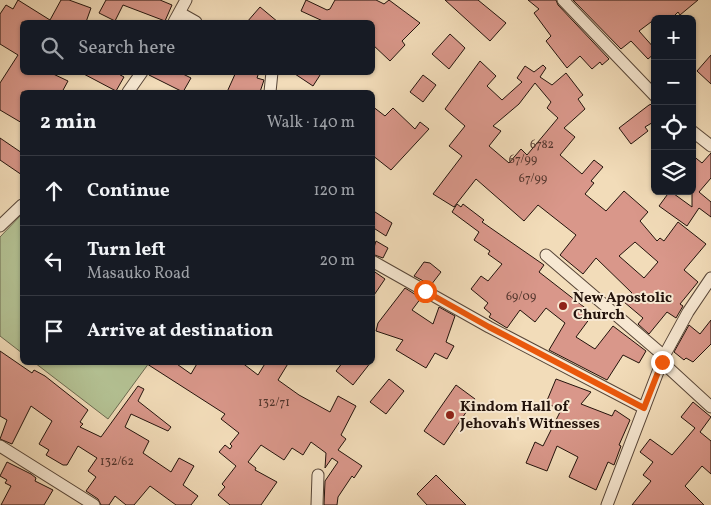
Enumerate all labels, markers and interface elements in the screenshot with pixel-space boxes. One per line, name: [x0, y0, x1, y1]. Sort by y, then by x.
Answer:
map controls: [651, 15, 696, 195]
button: +: [651, 15, 696, 60]
search box: [20, 20, 375, 75]
icon: search: [38, 34, 66, 62]
text: Search here: [78, 35, 175, 61]
button: −: [651, 60, 696, 105]
button: locate: [651, 105, 696, 150]
text: 2 min: [40, 108, 97, 137]
text: Walk · 140 m: [267, 112, 355, 134]
house number: 6782: [530, 137, 554, 153]
button: layers: [651, 150, 696, 195]
house number: 67/99: [509, 152, 537, 168]
house number: 67/99: [519, 171, 547, 187]
icon: ahead: [40, 177, 68, 205]
text: Continue: [87, 178, 170, 204]
text: 120 m: [313, 180, 355, 202]
text: Turn left: [87, 237, 166, 263]
icon: left: [40, 247, 68, 275]
text: 20 m: [320, 250, 355, 272]
text: Masauko Road: [87, 263, 190, 285]
route start: [414, 280, 437, 303]
place label: New Apostolic Church: [573, 288, 672, 326]
house number: 69/09: [506, 289, 536, 305]
marker: New Apostolic Church: [557, 300, 569, 312]
icon: arrive: [40, 317, 68, 345]
text: Arrive at destination: [87, 318, 273, 344]
route end: [651, 351, 674, 374]
house number: 132/71: [258, 395, 290, 411]
place label: Kindom Hall of Jehovah's Witnesses: [459, 397, 600, 435]
marker: Kindom Hall of Jehovah's Witnesses: [444, 409, 456, 421]
house number: 132/62: [100, 454, 134, 470]

